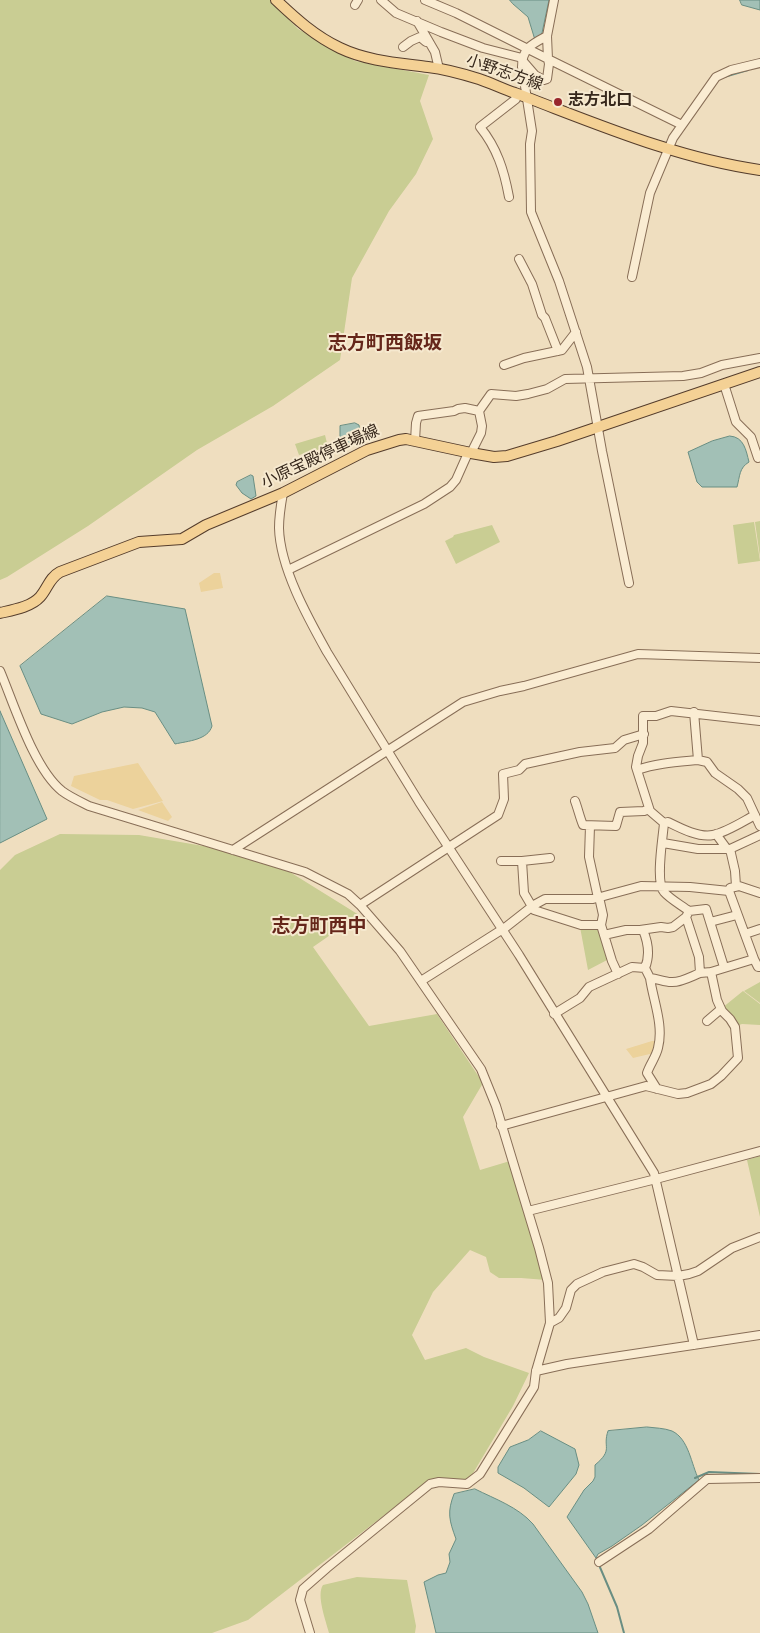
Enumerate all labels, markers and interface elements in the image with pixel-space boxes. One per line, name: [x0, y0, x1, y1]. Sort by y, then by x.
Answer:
street label: 小野志方線: [463, 52, 545, 96]
place label: 志方北口: [568, 92, 632, 112]
marker: 志方北口: [552, 96, 564, 108]
district label: 志方町西飯坂: [328, 334, 442, 356]
street label: 小原宝殿停車場線: [259, 422, 383, 494]
district label: 志方町西中: [272, 917, 366, 939]

